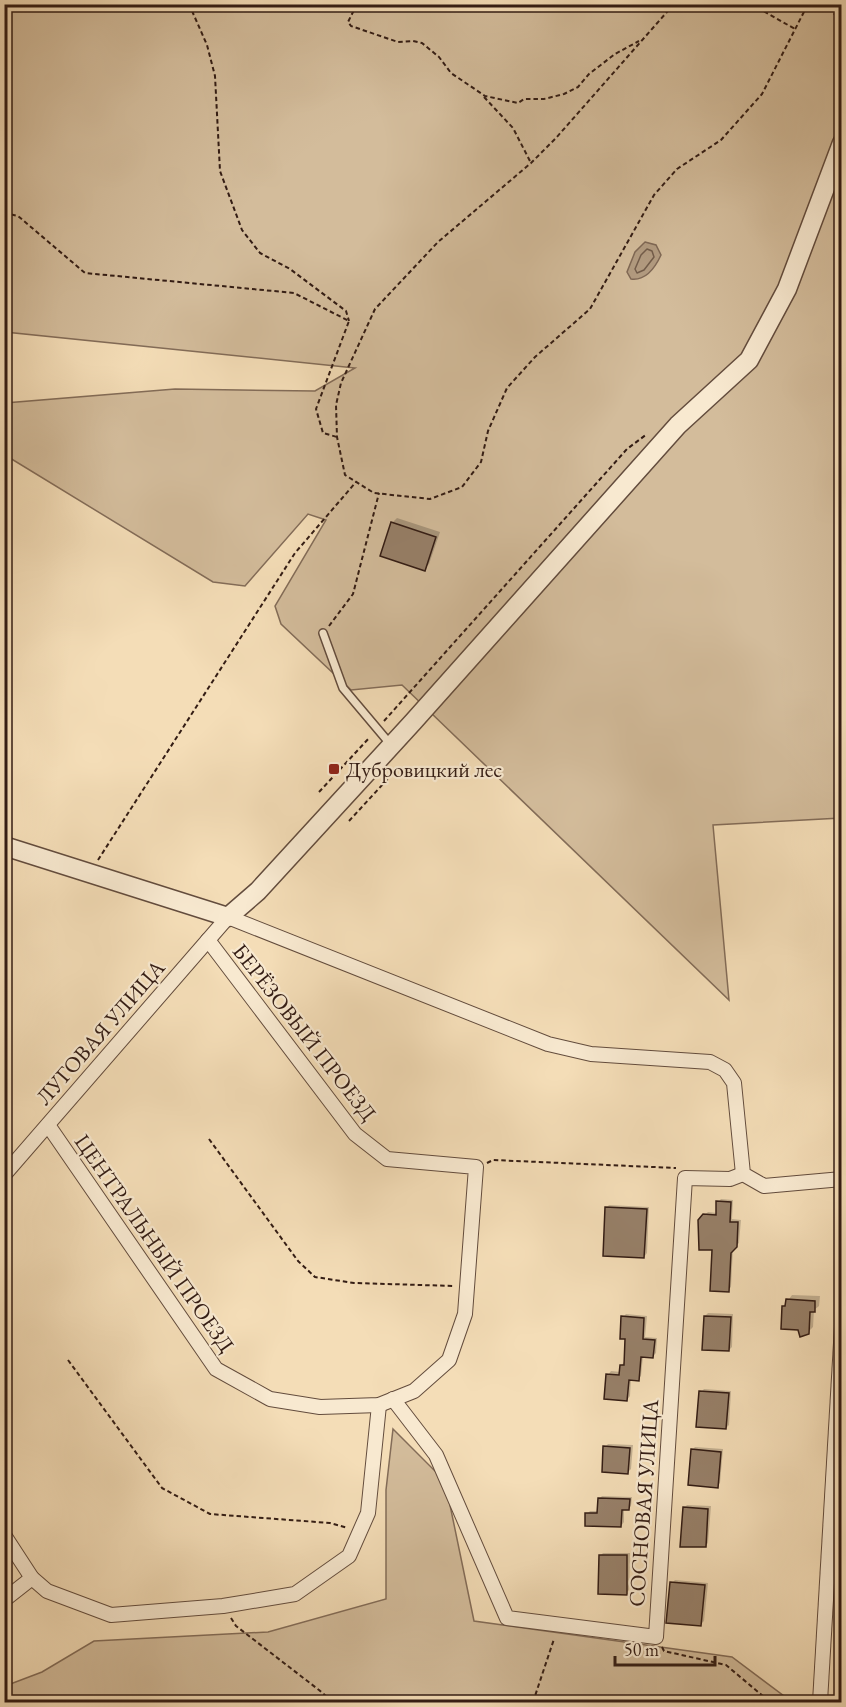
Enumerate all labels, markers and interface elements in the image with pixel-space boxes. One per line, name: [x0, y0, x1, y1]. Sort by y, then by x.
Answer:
place label: Дубровицкий лес: [346, 755, 502, 784]
marker: Дубровицкий лес: [327, 762, 341, 776]
street label: БЕРЁЗОВЫЙ ПРОЕЗД: [226, 937, 383, 1127]
street label: ЛУГОВАЯ УЛИЦА: [29, 953, 172, 1111]
street label: ЦЕНТРАЛЬНЫЙ ПРОЕЗД: [68, 1128, 241, 1358]
street label: СОСНОВАЯ УЛИЦА: [622, 1397, 665, 1608]
scale bar: [615, 1629, 716, 1667]
text: 50 m: [624, 1638, 659, 1661]

